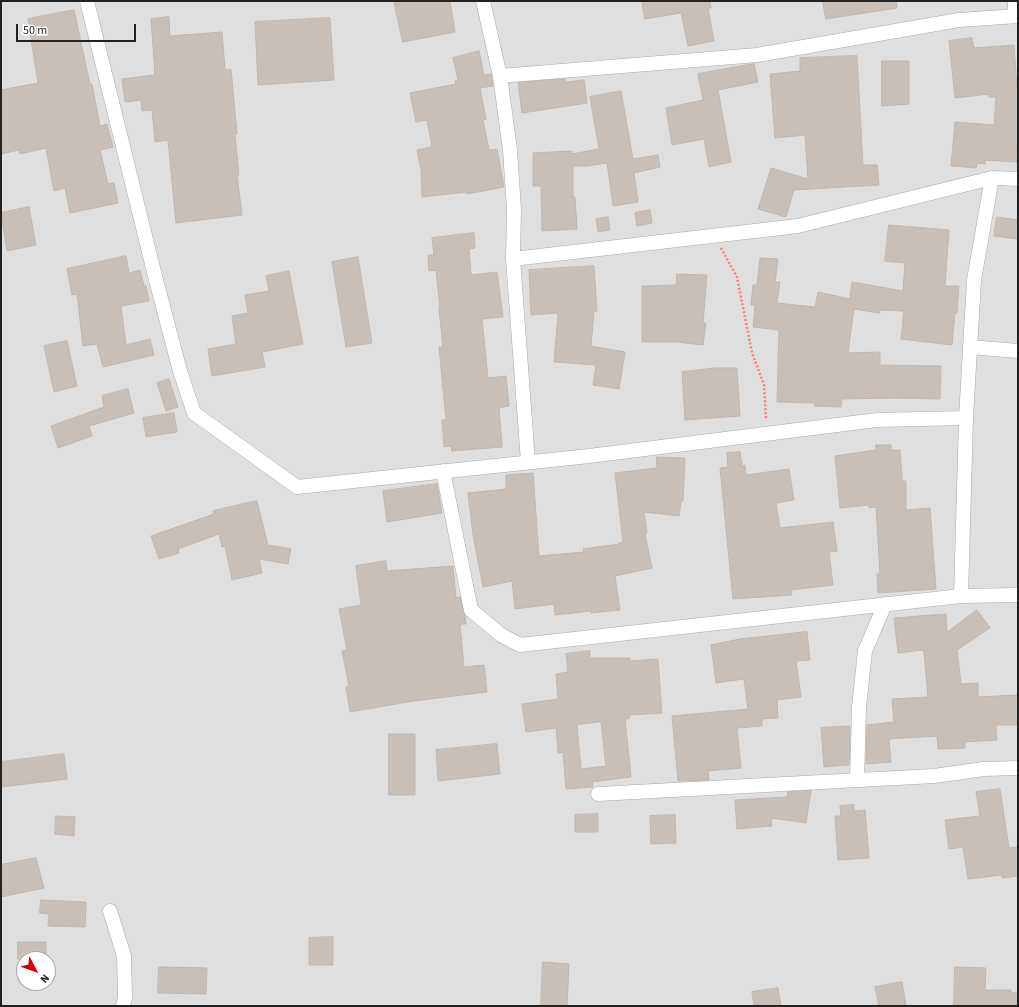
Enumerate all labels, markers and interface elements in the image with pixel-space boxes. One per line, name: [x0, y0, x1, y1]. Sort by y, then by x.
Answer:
scale bar: [18, 16, 138, 42]
text: 50 m: [23, 22, 47, 39]
north arrow: [16, 951, 56, 991]
text: N: [37, 971, 53, 986]

